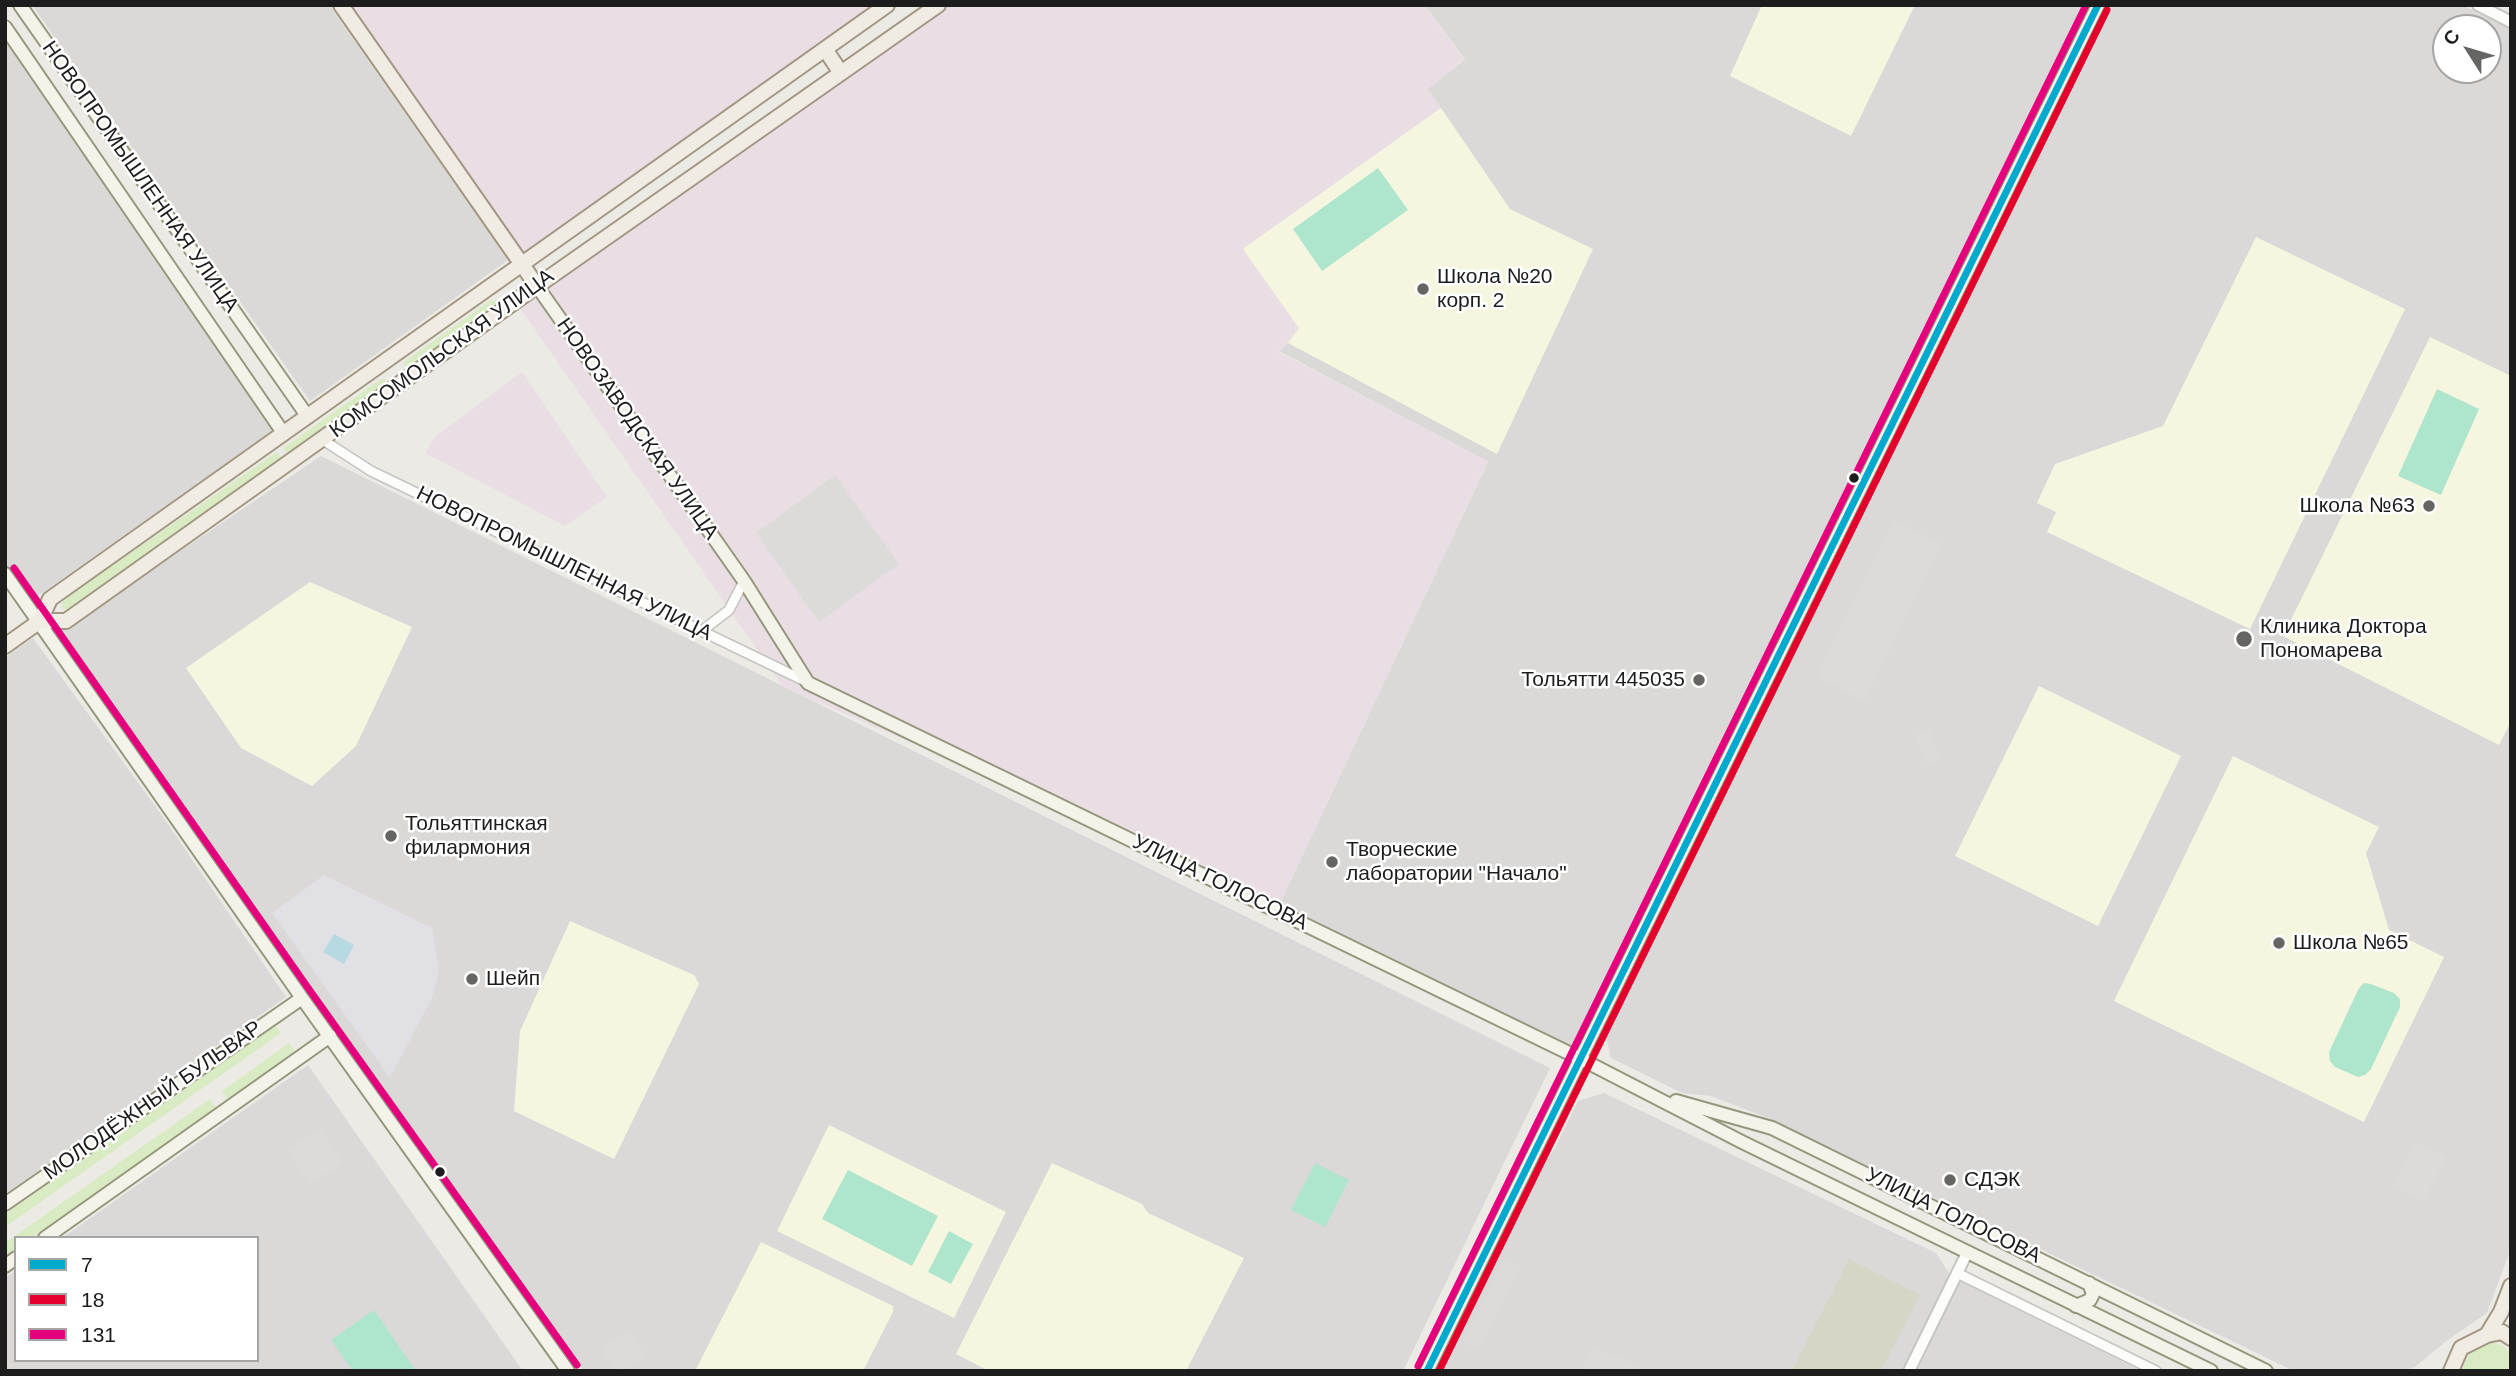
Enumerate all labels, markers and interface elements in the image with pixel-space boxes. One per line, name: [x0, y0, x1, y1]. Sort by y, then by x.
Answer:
north arrow: [2432, 14, 2502, 84]
text: С: [2439, 25, 2464, 49]
street label: НОВОПРОМЫШЛЕННАЯ УЛИЦА: [36, 36, 244, 318]
street label: КОМСОМОЛЬСКАЯ УЛИЦА: [325, 264, 559, 444]
place label: Школа №20 корп. 2: [1437, 264, 1553, 314]
marker: Школа №20 корп. 2: [1415, 281, 1431, 297]
street label: НОВОЗАВОДСКАЯ УЛИЦА: [551, 313, 723, 545]
unlabelled marker: [1847, 471, 1861, 485]
street label: НОВОПРОМЫШЛЕННАЯ УЛИЦА: [412, 481, 716, 647]
place label: Школа №63: [2299, 493, 2415, 519]
marker: Школа №63: [2421, 498, 2437, 514]
place label: Клиника Доктора Пономарева: [2260, 614, 2427, 664]
marker: Клиника Доктора Пономарева: [2234, 629, 2254, 649]
place label: Тольятти 445035: [1521, 667, 1685, 693]
marker: Тольятти 445035: [1691, 672, 1707, 688]
place label: Тольяттинская филармония: [405, 811, 548, 861]
marker: Тольяттинская филармония: [383, 828, 399, 844]
street label: УЛИЦА ГОЛОСОВА: [1128, 830, 1312, 936]
place label: Творческие лаборатории "Начало": [1346, 837, 1567, 887]
marker: Творческие лаборатории "Начало": [1324, 854, 1340, 870]
place label: Школа №65: [2293, 930, 2409, 956]
marker: Школа №65: [2271, 935, 2287, 951]
place label: Шейп: [486, 966, 540, 992]
marker: Шейп: [464, 971, 480, 987]
street label: МОЛОДЁЖНЫЙ БУЛЬВАР: [39, 1016, 267, 1186]
street label: УЛИЦА ГОЛОСОВА: [1861, 1163, 2045, 1269]
unlabelled marker: [433, 1165, 447, 1179]
place label: СДЭК: [1964, 1167, 2020, 1193]
marker: СДЭК: [1942, 1172, 1958, 1188]
legend: [14, 1236, 259, 1362]
text: 7: [81, 1253, 93, 1276]
text: 18: [81, 1288, 104, 1311]
text: 131: [81, 1323, 116, 1346]

